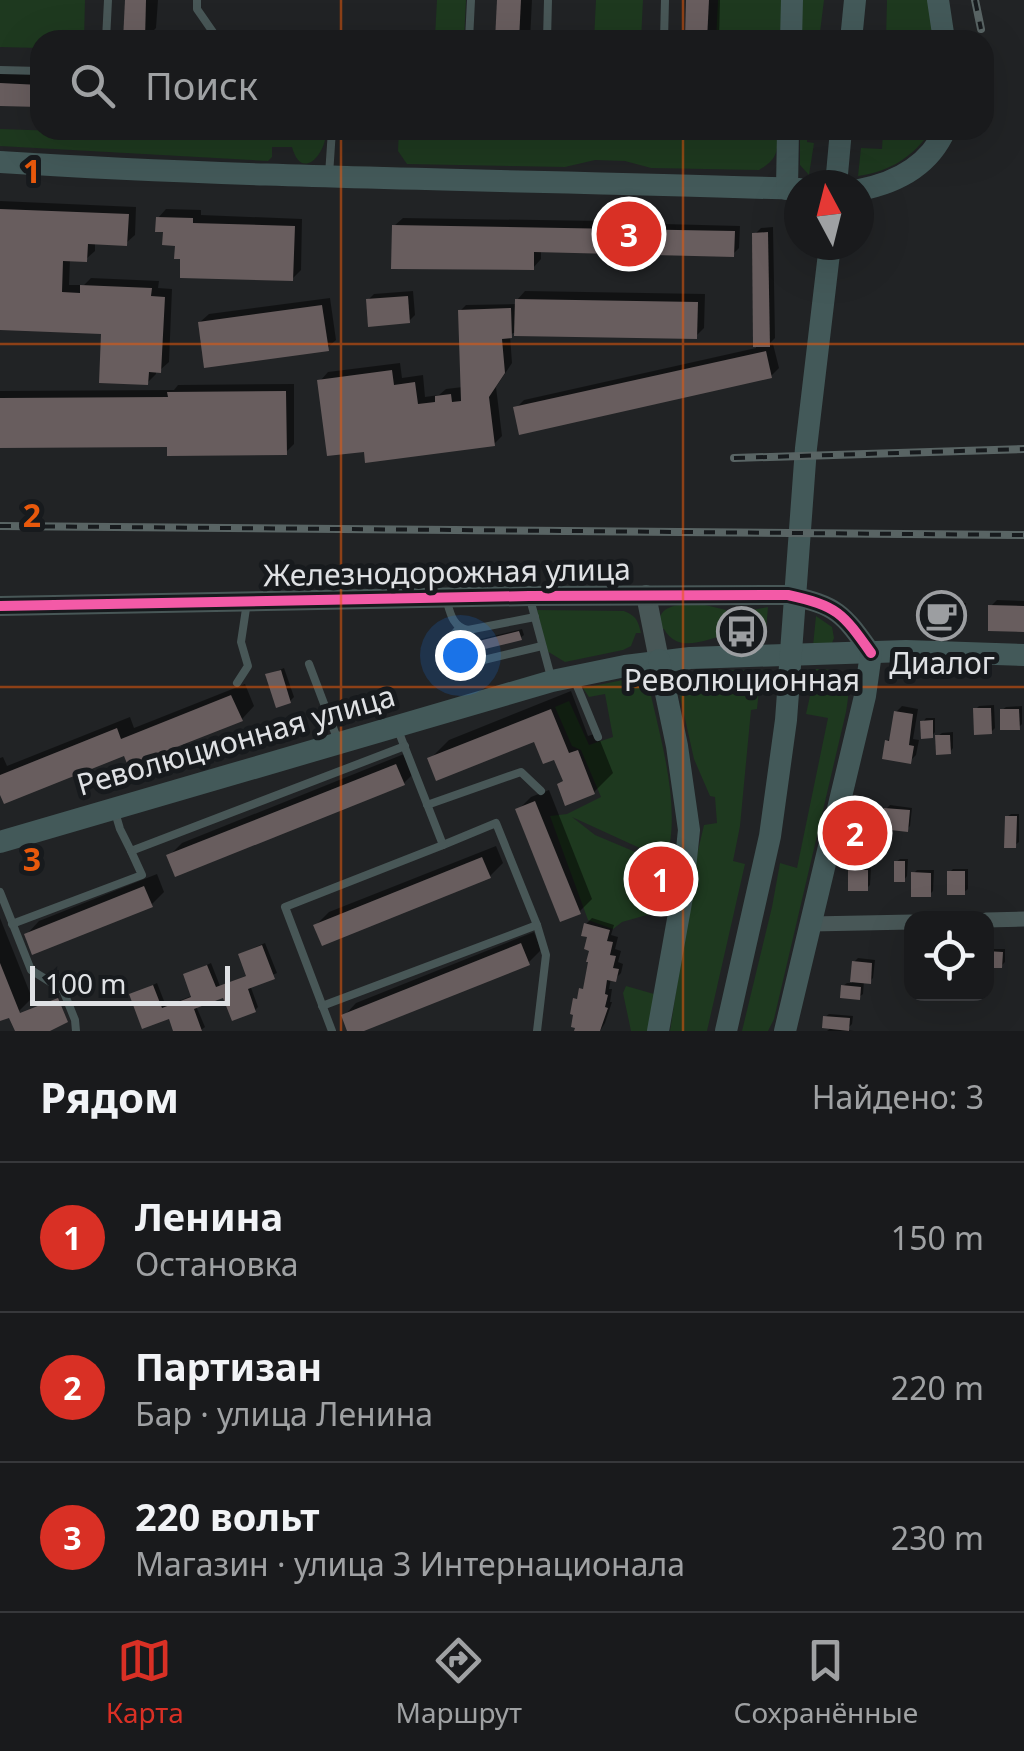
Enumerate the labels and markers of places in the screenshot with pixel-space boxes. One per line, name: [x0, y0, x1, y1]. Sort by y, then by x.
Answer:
pin: 3: [596, 196, 662, 272]
cafe icon: Диалог: [916, 589, 968, 641]
bus stop icon: Революционная: [716, 606, 768, 658]
place label: Диалог: [889, 642, 995, 683]
place label: Революционная: [624, 659, 860, 700]
pin: 2: [822, 796, 888, 870]
pin: 1: [628, 842, 694, 916]

